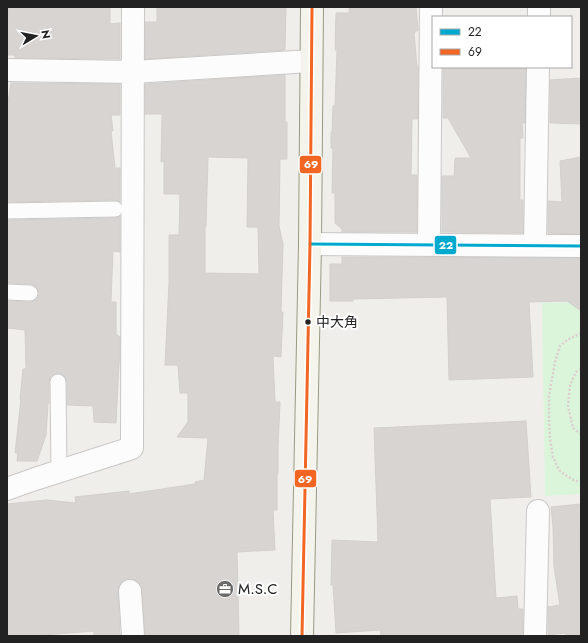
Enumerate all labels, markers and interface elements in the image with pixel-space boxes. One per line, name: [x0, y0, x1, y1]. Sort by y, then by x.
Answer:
north arrow: [16, 16, 56, 56]
legend: [432, 16, 572, 68]
text: 22: [468, 23, 482, 41]
text: N: [37, 29, 54, 40]
text: 69: [468, 43, 482, 61]
line badge: 69: [299, 155, 322, 174]
text: 69: [304, 156, 318, 172]
line badge: 22: [434, 235, 457, 255]
text: 22: [439, 237, 453, 253]
place label: 中大角: [316, 312, 358, 332]
marker: 中大角: [303, 317, 313, 327]
line badge: 69: [294, 469, 317, 488]
text: 69: [298, 471, 312, 487]
place label: M.S.C: [238, 578, 278, 600]
office icon: M.S.C: [215, 579, 235, 599]

